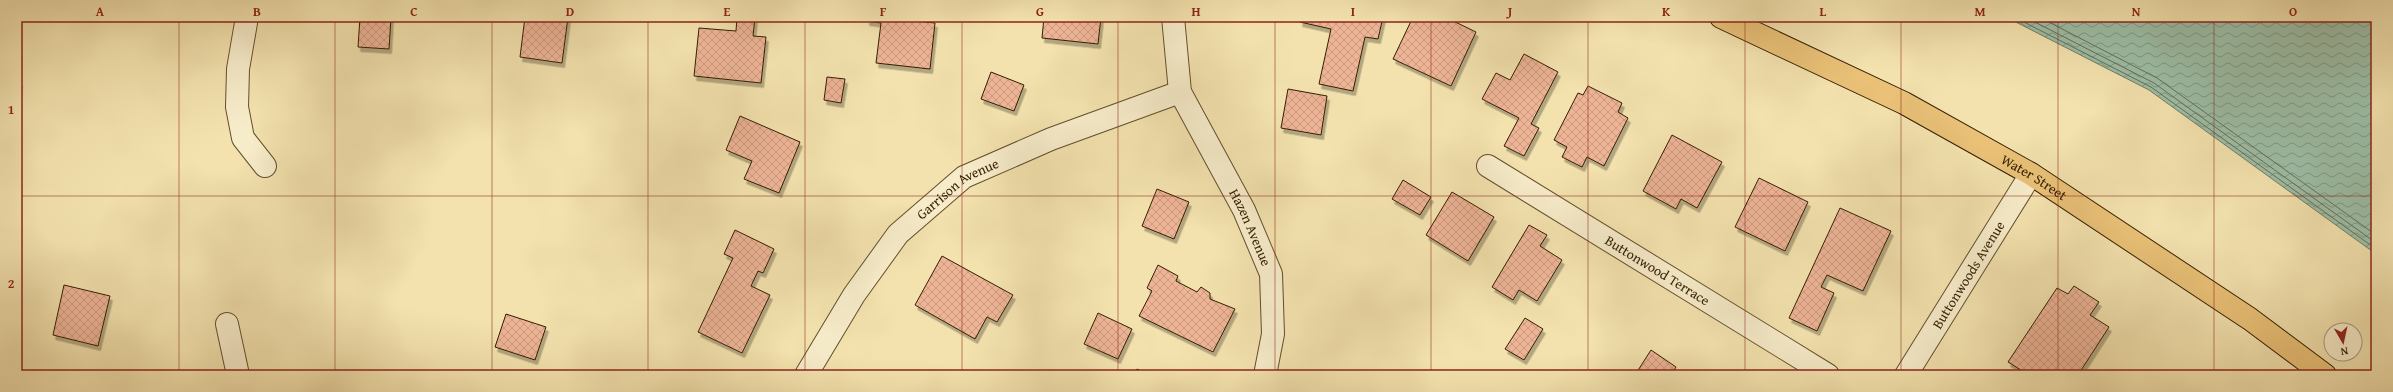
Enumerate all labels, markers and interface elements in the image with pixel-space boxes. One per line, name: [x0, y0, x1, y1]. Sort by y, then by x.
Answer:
text: A: [96, 2, 105, 21]
text: B: [253, 2, 261, 21]
text: C: [410, 2, 418, 21]
text: D: [566, 2, 574, 21]
text: E: [724, 2, 731, 21]
text: F: [880, 2, 887, 21]
text: G: [1036, 2, 1044, 21]
text: H: [1191, 2, 1201, 21]
text: I: [1351, 2, 1355, 21]
text: J: [1506, 2, 1513, 21]
text: K: [1662, 2, 1671, 21]
text: L: [1820, 2, 1827, 21]
text: M: [1974, 2, 1986, 21]
text: N: [2132, 2, 2141, 21]
text: O: [2289, 2, 2297, 21]
text: 1: [8, 100, 14, 119]
street label: Water Street: [1998, 149, 2071, 205]
street label: Garrison Avenue: [912, 153, 1002, 224]
street label: Hazen Avenue: [1224, 185, 1277, 269]
street label: Buttonwoods Avenue: [1927, 217, 2010, 333]
street label: Buttonwood Terrace: [1601, 230, 1714, 310]
text: 2: [8, 274, 15, 293]
north arrow: [2323, 322, 2363, 362]
text: N: [2339, 343, 2349, 360]

